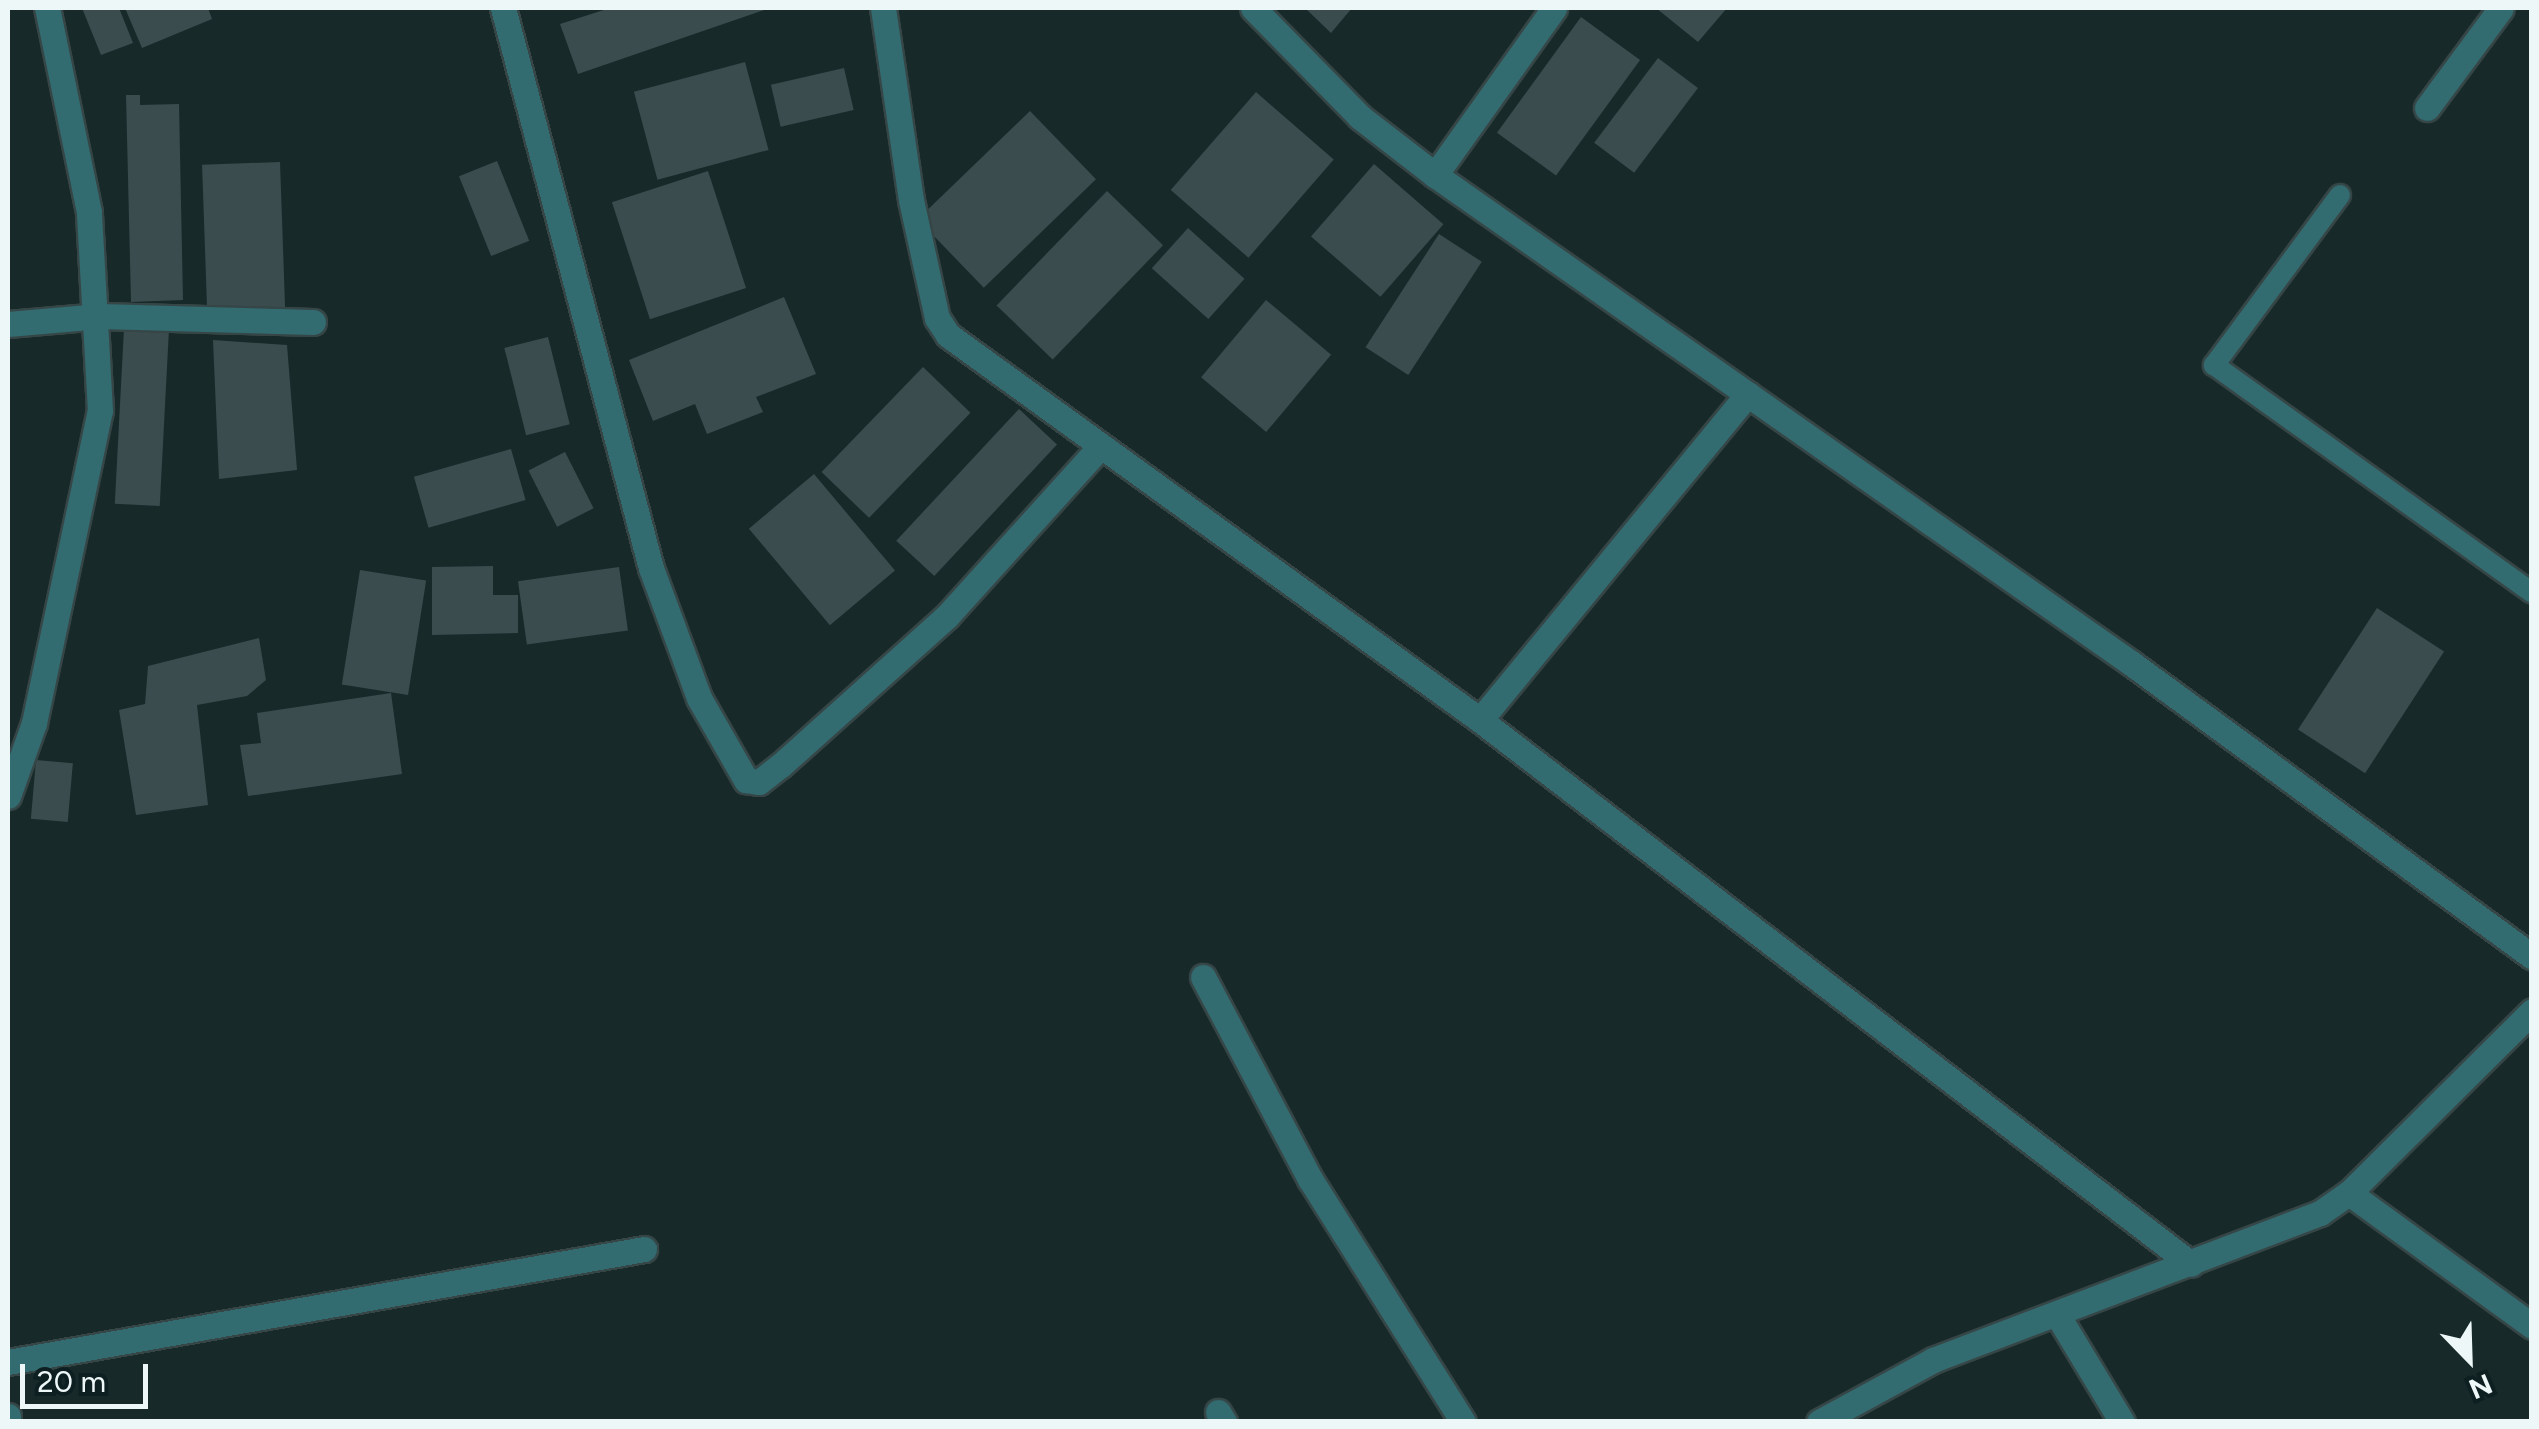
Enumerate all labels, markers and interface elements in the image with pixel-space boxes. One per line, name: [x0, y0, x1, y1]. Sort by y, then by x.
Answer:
north arrow: [2419, 1309, 2519, 1409]
scale bar: [25, 1344, 152, 1406]
text: 20 m: [37, 1363, 106, 1400]
text: N: [2464, 1367, 2497, 1406]

